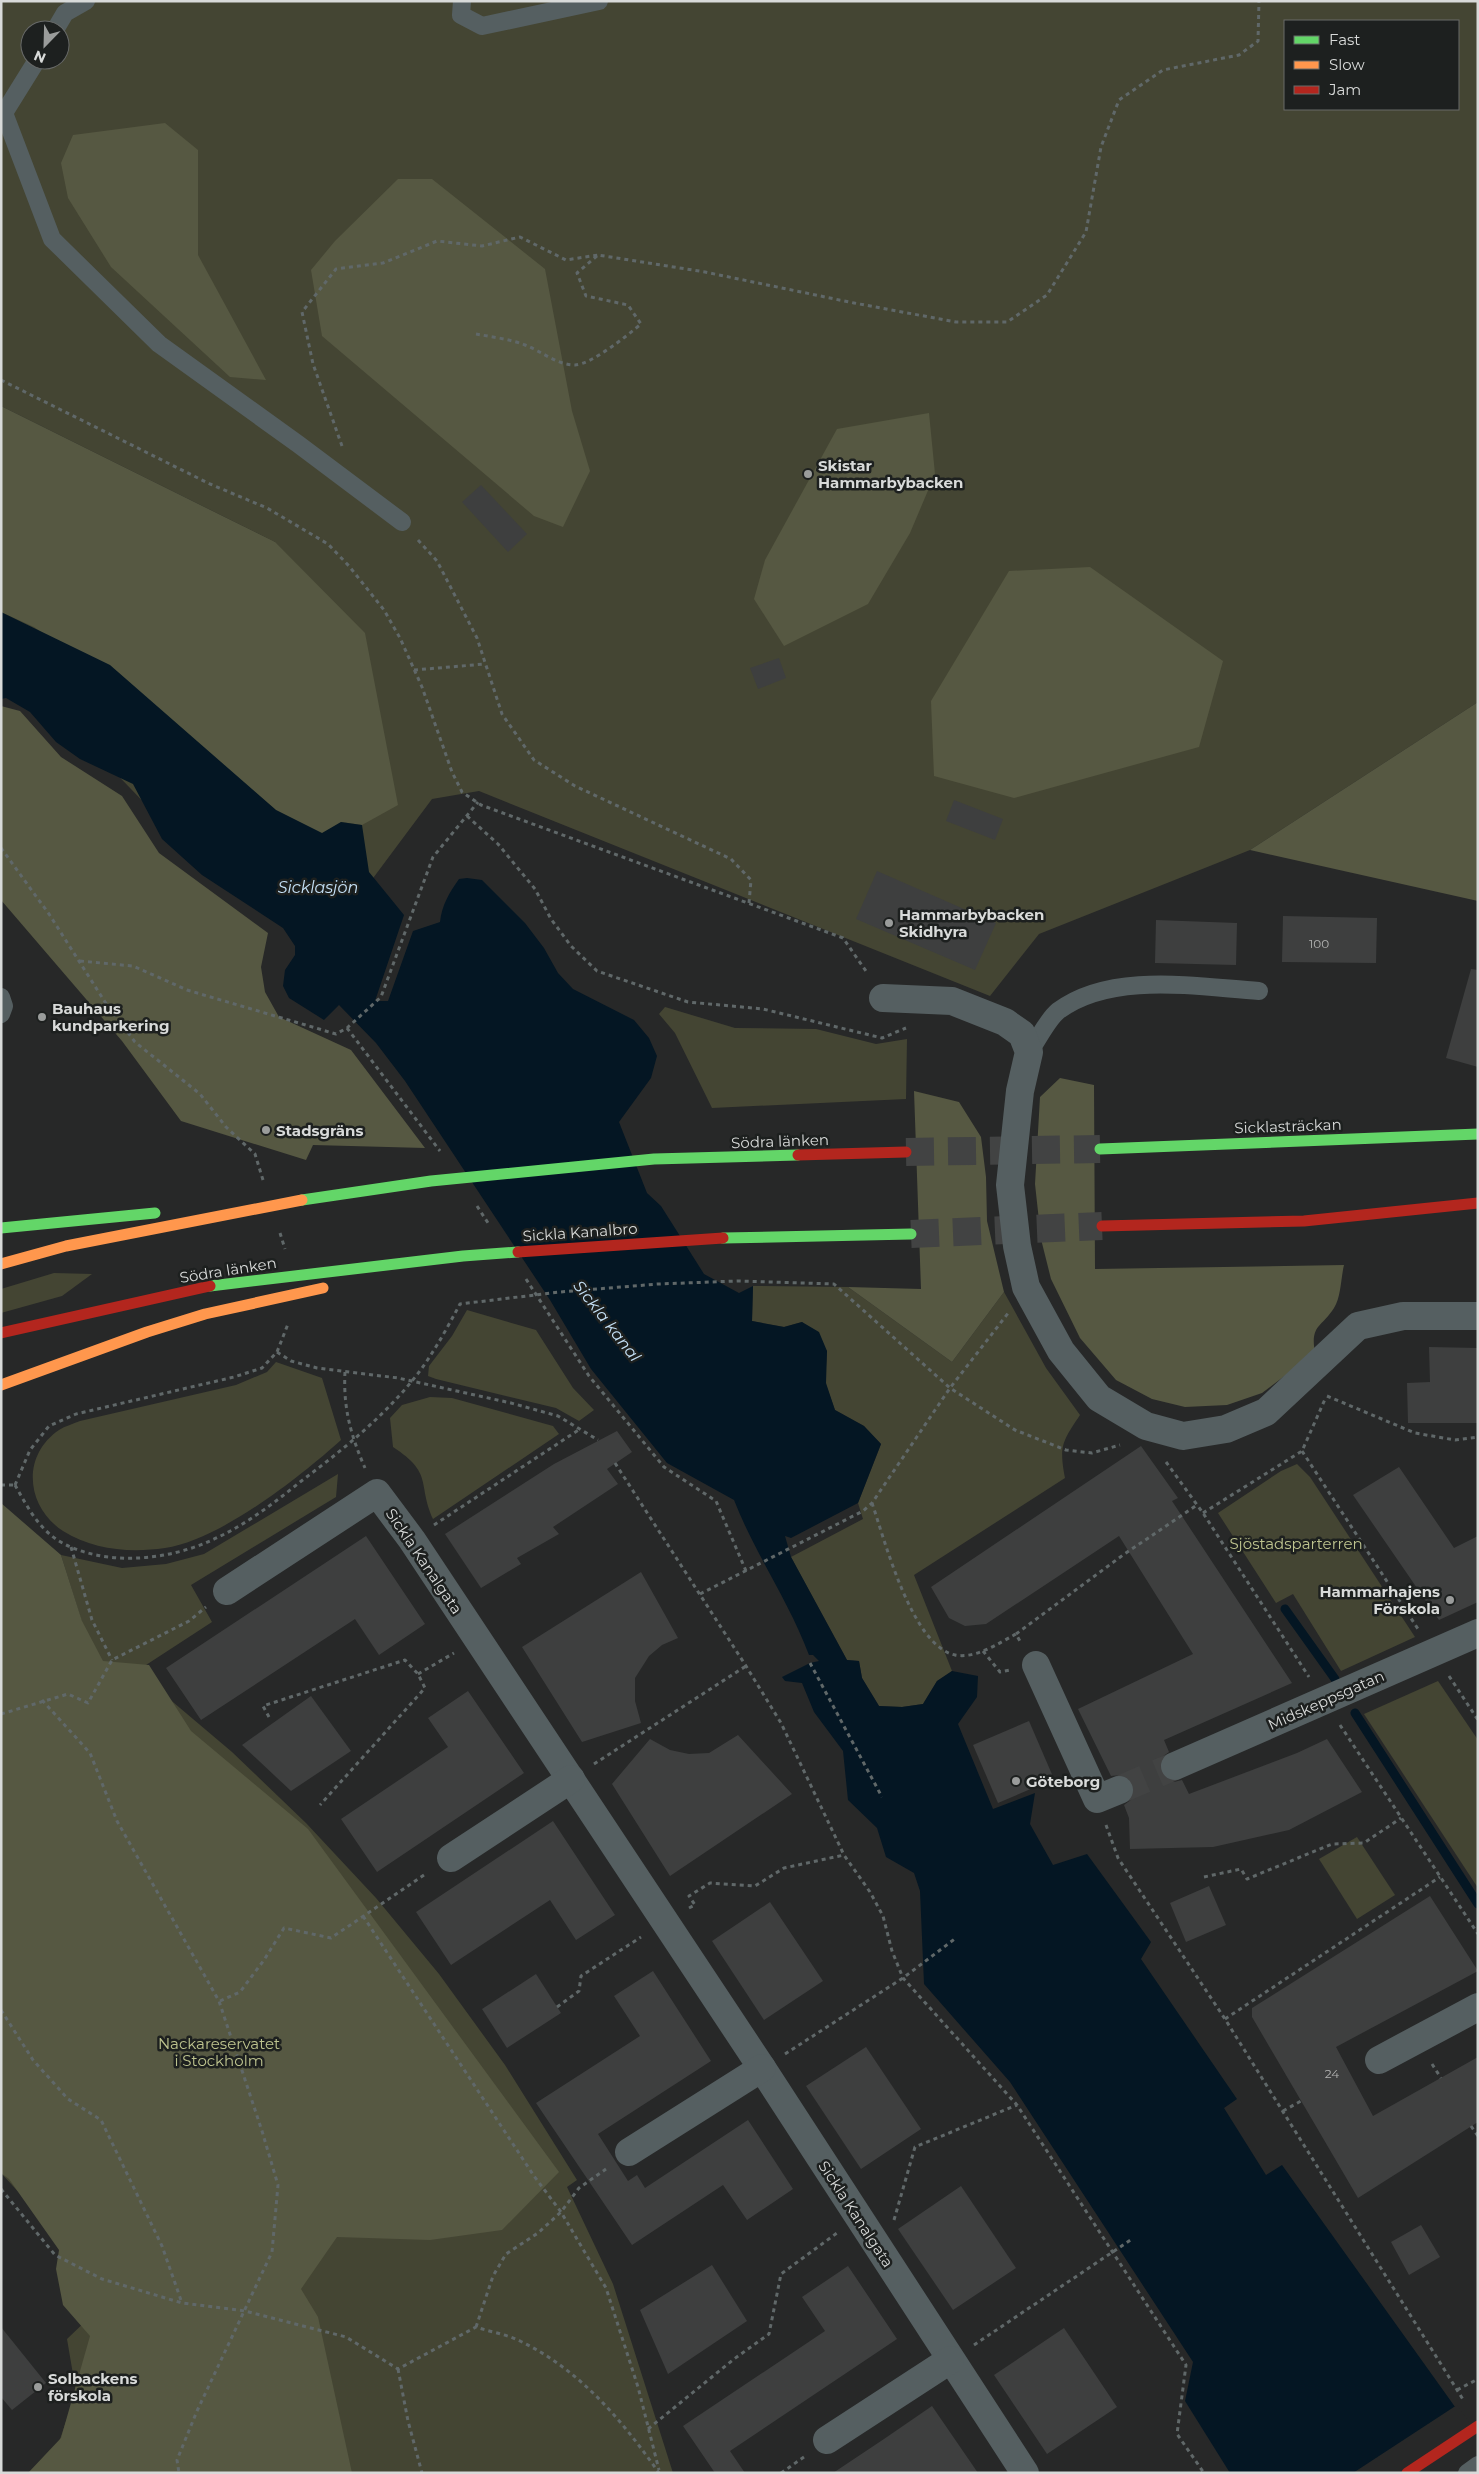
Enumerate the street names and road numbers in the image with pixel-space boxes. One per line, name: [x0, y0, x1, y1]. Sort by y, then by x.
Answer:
street label: Sicklasträckan: [1234, 1115, 1342, 1137]
street label: Södra länken: [731, 1130, 829, 1152]
street label: Sickla Kanalbro: [522, 1219, 638, 1245]
street label: Södra länken: [178, 1253, 278, 1287]
street label: Sickla Kanalgata: [382, 1505, 466, 1617]
street label: Midskeppsgatan: [1265, 1666, 1387, 1734]
street label: Sickla Kanalgata: [814, 2157, 898, 2271]

